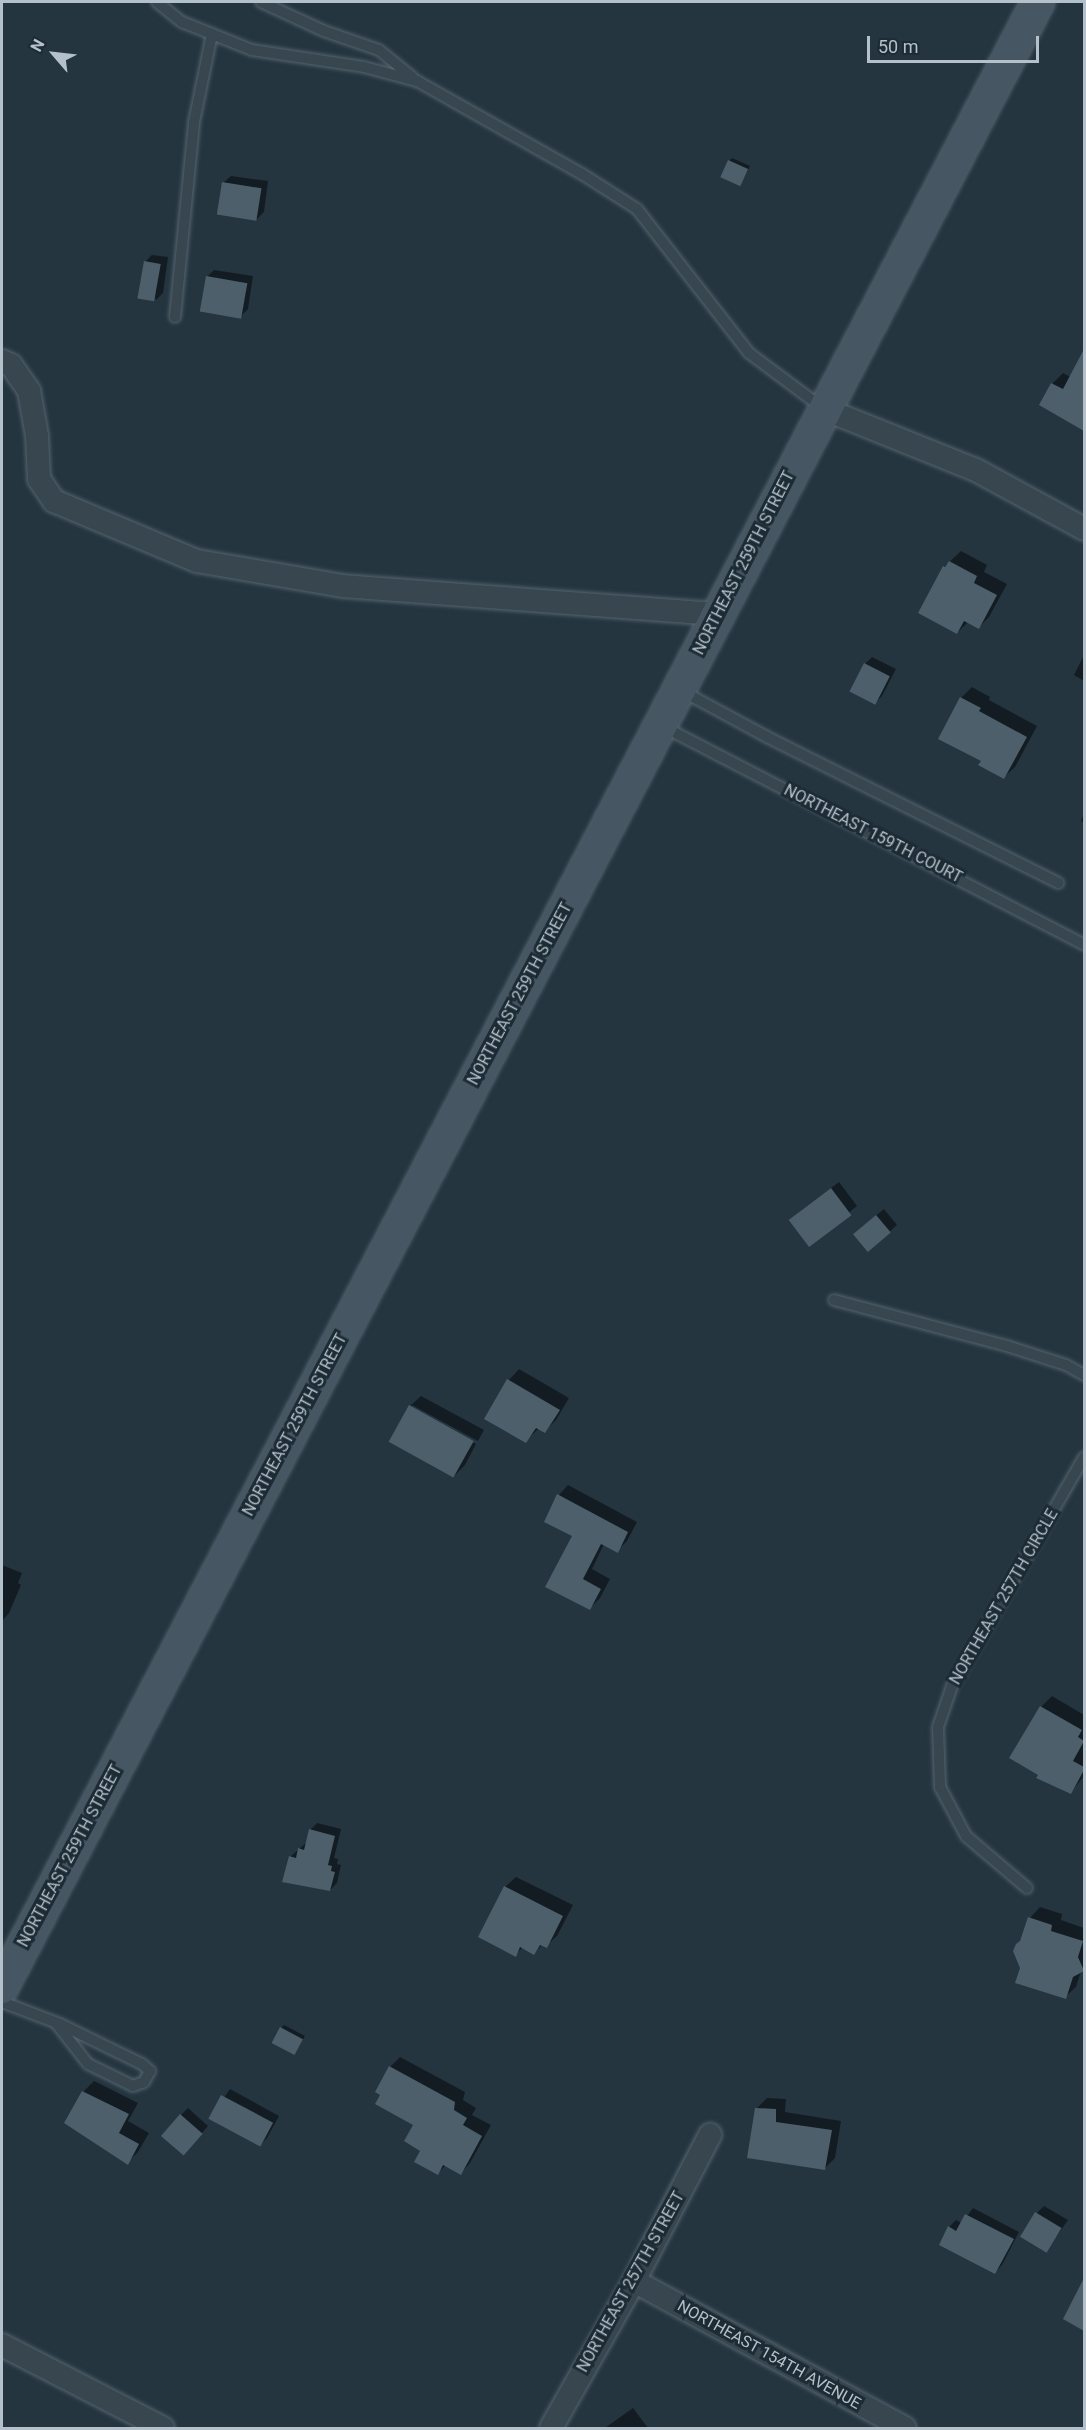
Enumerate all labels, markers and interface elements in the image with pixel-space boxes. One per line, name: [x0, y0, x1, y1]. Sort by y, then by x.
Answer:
north arrow: [24, 24, 84, 84]
scale bar: [870, 24, 1042, 62]
text: N: [27, 36, 49, 55]
text: 50 m: [878, 36, 918, 57]
street label: NORTHEAST 259TH STREET: [689, 468, 799, 658]
street label: NORTHEAST 159TH COURT: [781, 781, 965, 887]
street label: NORTHEAST 259TH STREET: [464, 899, 576, 1089]
street label: NORTHEAST 259TH STREET: [239, 1330, 351, 1520]
street label: NORTHEAST 257TH CIRCLE: [946, 1506, 1062, 1688]
street label: NORTHEAST 259TH STREET: [14, 1761, 126, 1951]
street label: NORTHEAST 257TH STREET: [573, 2188, 689, 2376]
street label: NORTHEAST 154TH AVENUE: [674, 2296, 864, 2414]

